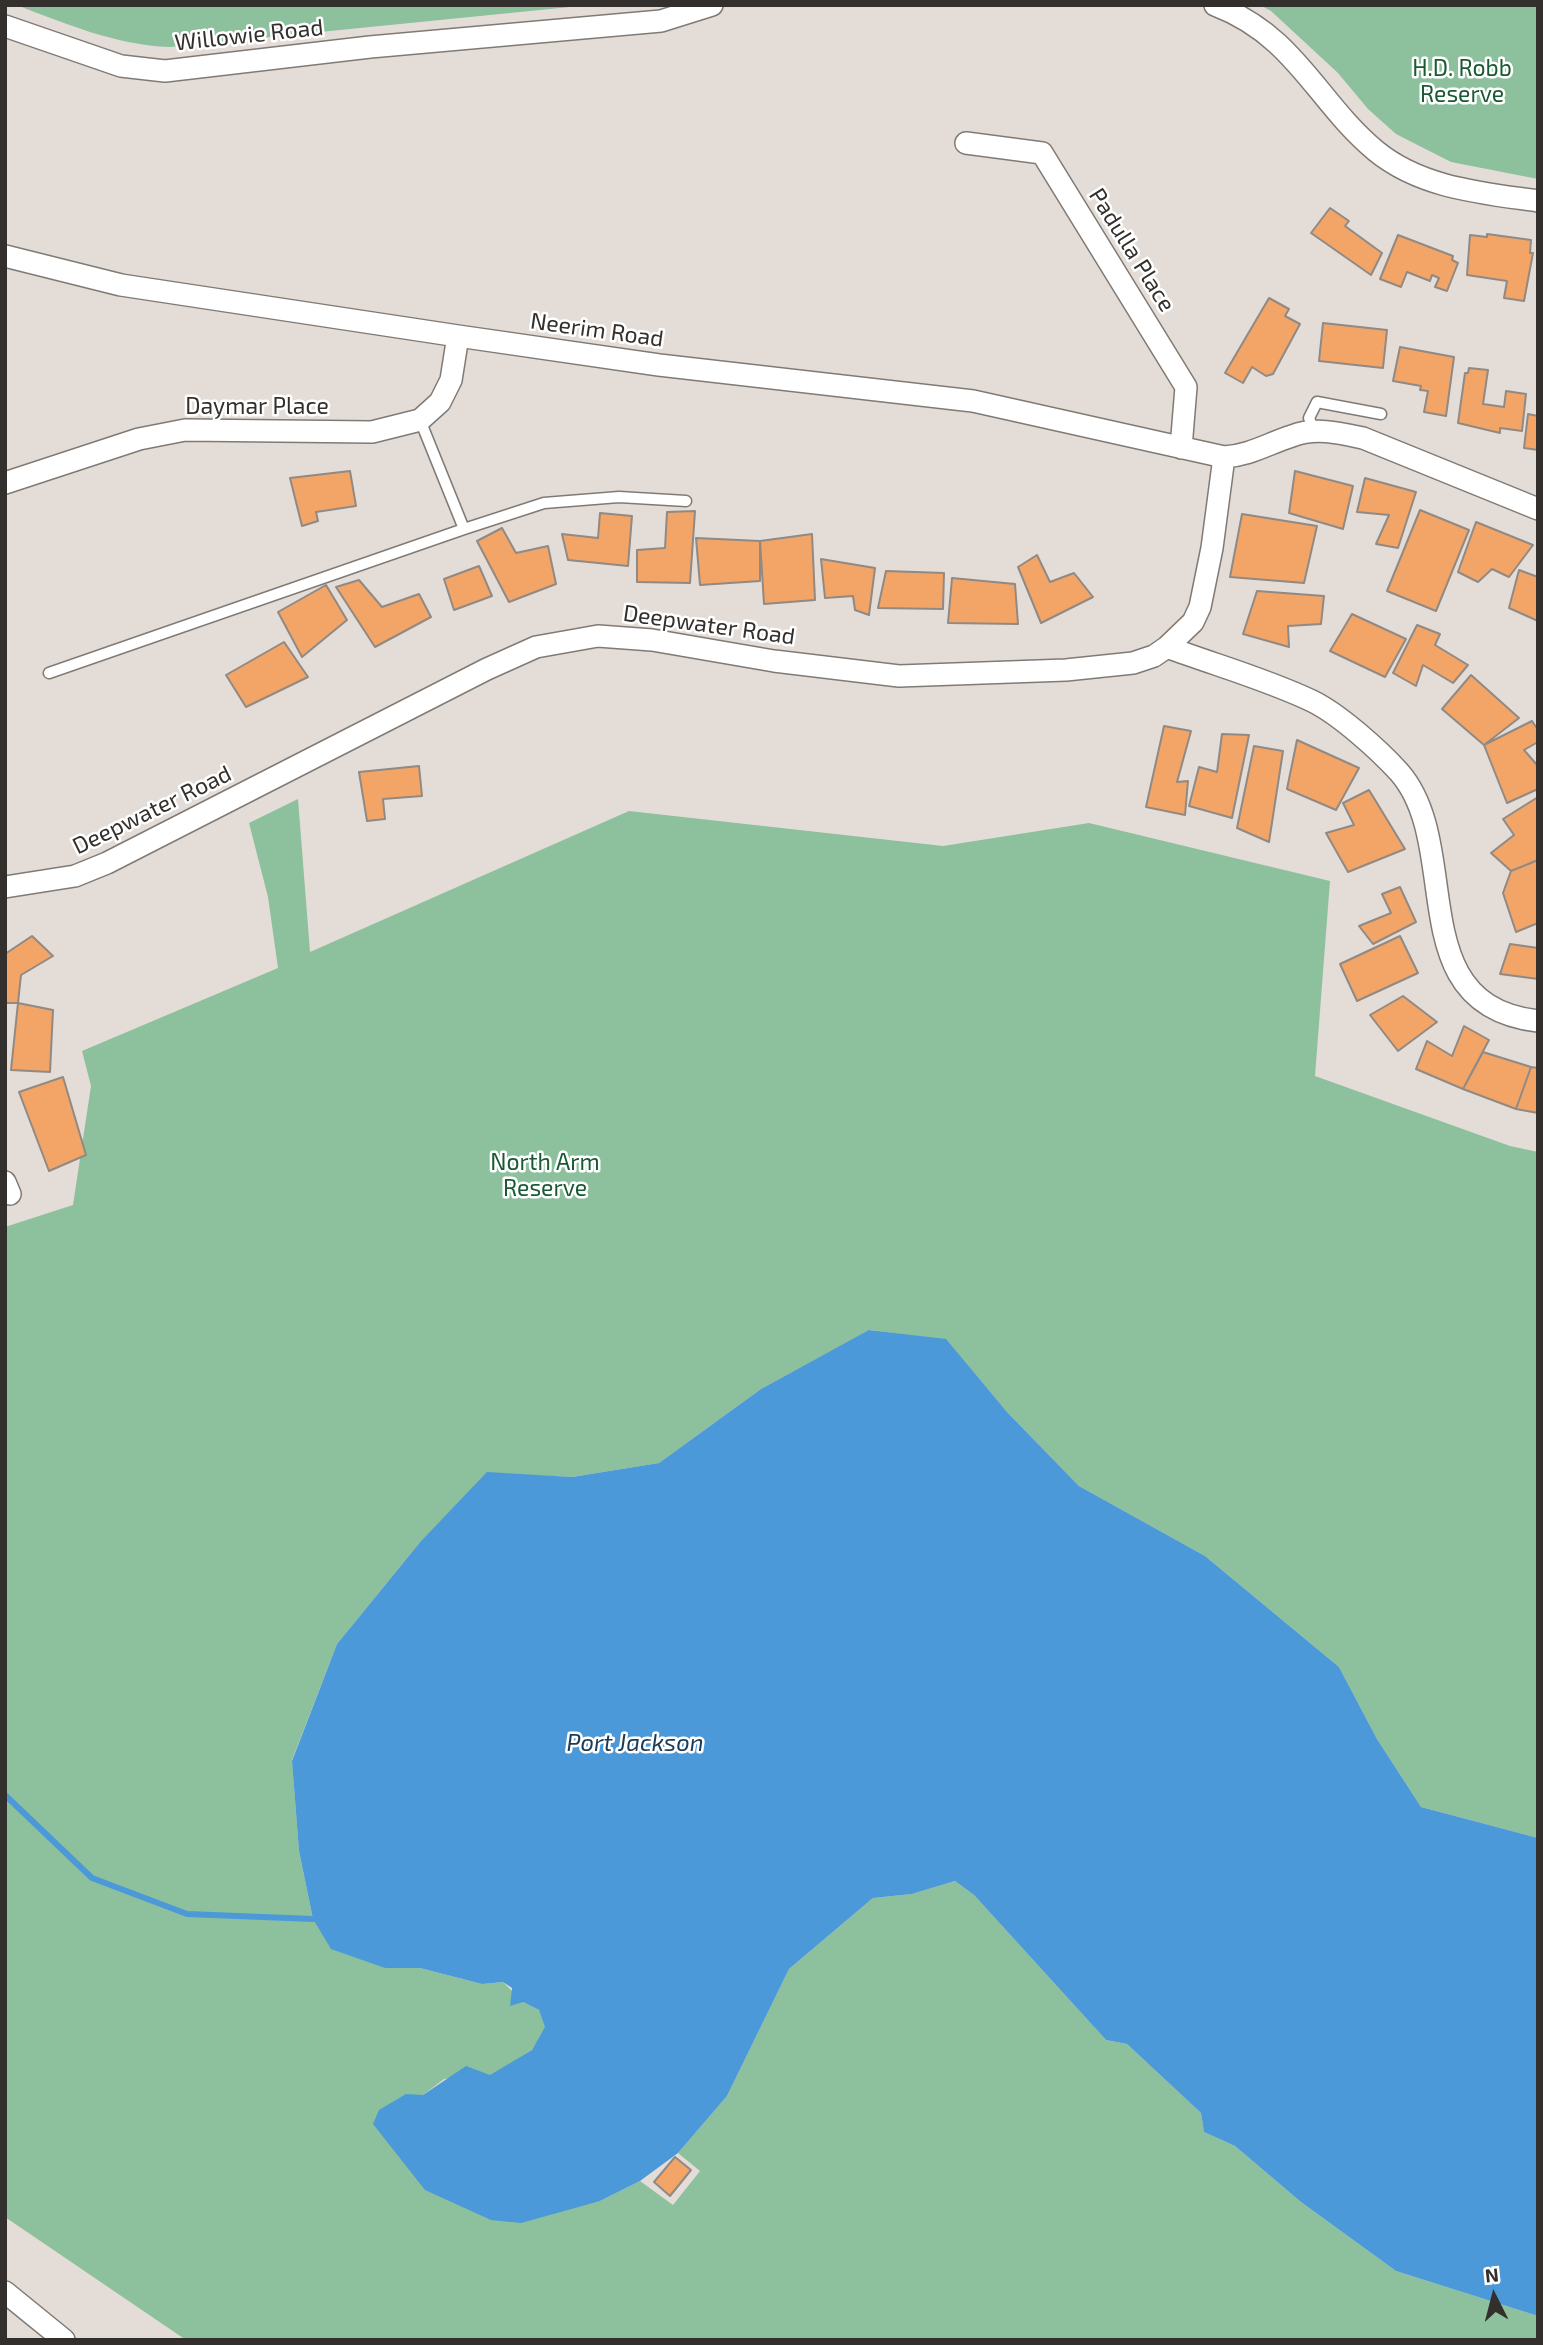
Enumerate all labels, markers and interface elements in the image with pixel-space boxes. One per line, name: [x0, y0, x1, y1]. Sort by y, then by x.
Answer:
street label: Willowie Road: [173, 13, 325, 57]
park label: H.D. Robb Reserve: [1412, 54, 1512, 108]
street label: Padulla Place: [1083, 183, 1181, 317]
street label: Neerim Road: [529, 307, 665, 353]
street label: Daymar Place: [185, 392, 329, 420]
street label: Deepwater Road: [621, 599, 797, 651]
street label: Deepwater Road: [68, 760, 236, 860]
park label: North Arm Reserve: [490, 1148, 600, 1202]
water label: Port Jackson: [566, 1729, 704, 1757]
north arrow: [1459, 2261, 1529, 2331]
text: N: [1484, 2262, 1500, 2287]

